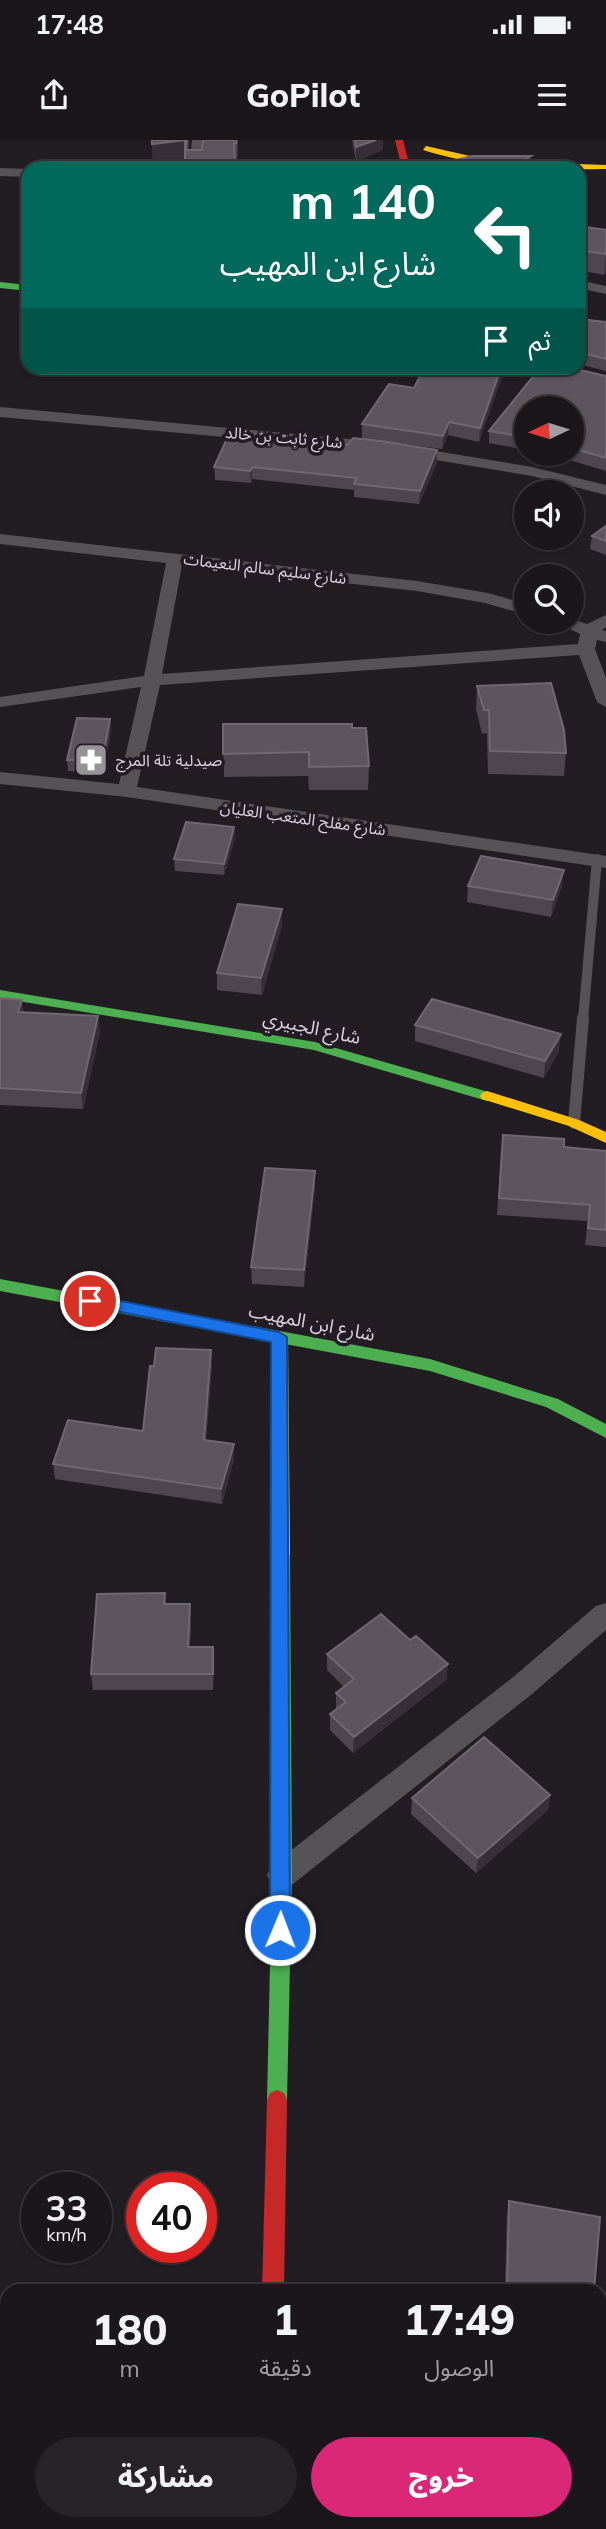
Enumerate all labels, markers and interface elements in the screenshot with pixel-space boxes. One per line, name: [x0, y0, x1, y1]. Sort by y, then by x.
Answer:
text: 17:48: [35, 8, 104, 41]
text: GoPilot: [246, 75, 360, 115]
icon: share: [35, 76, 73, 114]
icon: menu: [533, 76, 571, 114]
text: 140 m: [290, 170, 436, 231]
icon: left: [460, 189, 551, 280]
text: شارع ابن المهيب: [220, 243, 436, 283]
icon: arrive: [477, 322, 515, 360]
text: ثم: [529, 324, 551, 357]
north arrow: [514, 396, 584, 466]
map controls: [514, 396, 584, 634]
street label: شارع ثابت بن خالد: [224, 422, 343, 455]
button: sound: [514, 480, 584, 550]
street label: شارع سليم سالم النعيمات: [182, 548, 348, 591]
button: search: [514, 564, 584, 634]
pharmacy icon: صيدلية تلة المرج: [72, 741, 110, 779]
place label: صيدلية تلة المرج: [116, 750, 222, 773]
street label: شارع مفلح المتعب العليان: [219, 796, 387, 842]
street label: شارع الجبيري: [260, 1005, 363, 1052]
pin: [60, 1271, 120, 1331]
icon: arrive: [71, 1282, 109, 1320]
street label: شارع ابن المهيب: [246, 1298, 377, 1348]
position arrow: [243, 1893, 317, 1967]
speed limit sign: 40: [126, 2172, 217, 2263]
text: 33: [45, 2186, 88, 2230]
text: km/h: [46, 2223, 87, 2246]
text: 1: [273, 2293, 298, 2346]
text: 17:49: [403, 2293, 515, 2346]
text: 180: [92, 2303, 167, 2356]
text: دقيقة: [259, 2353, 312, 2382]
text: الوصول: [424, 2353, 494, 2382]
text: m: [120, 2354, 140, 2383]
button: مشاركة: [35, 2437, 297, 2517]
button: خروج: [311, 2437, 572, 2517]

